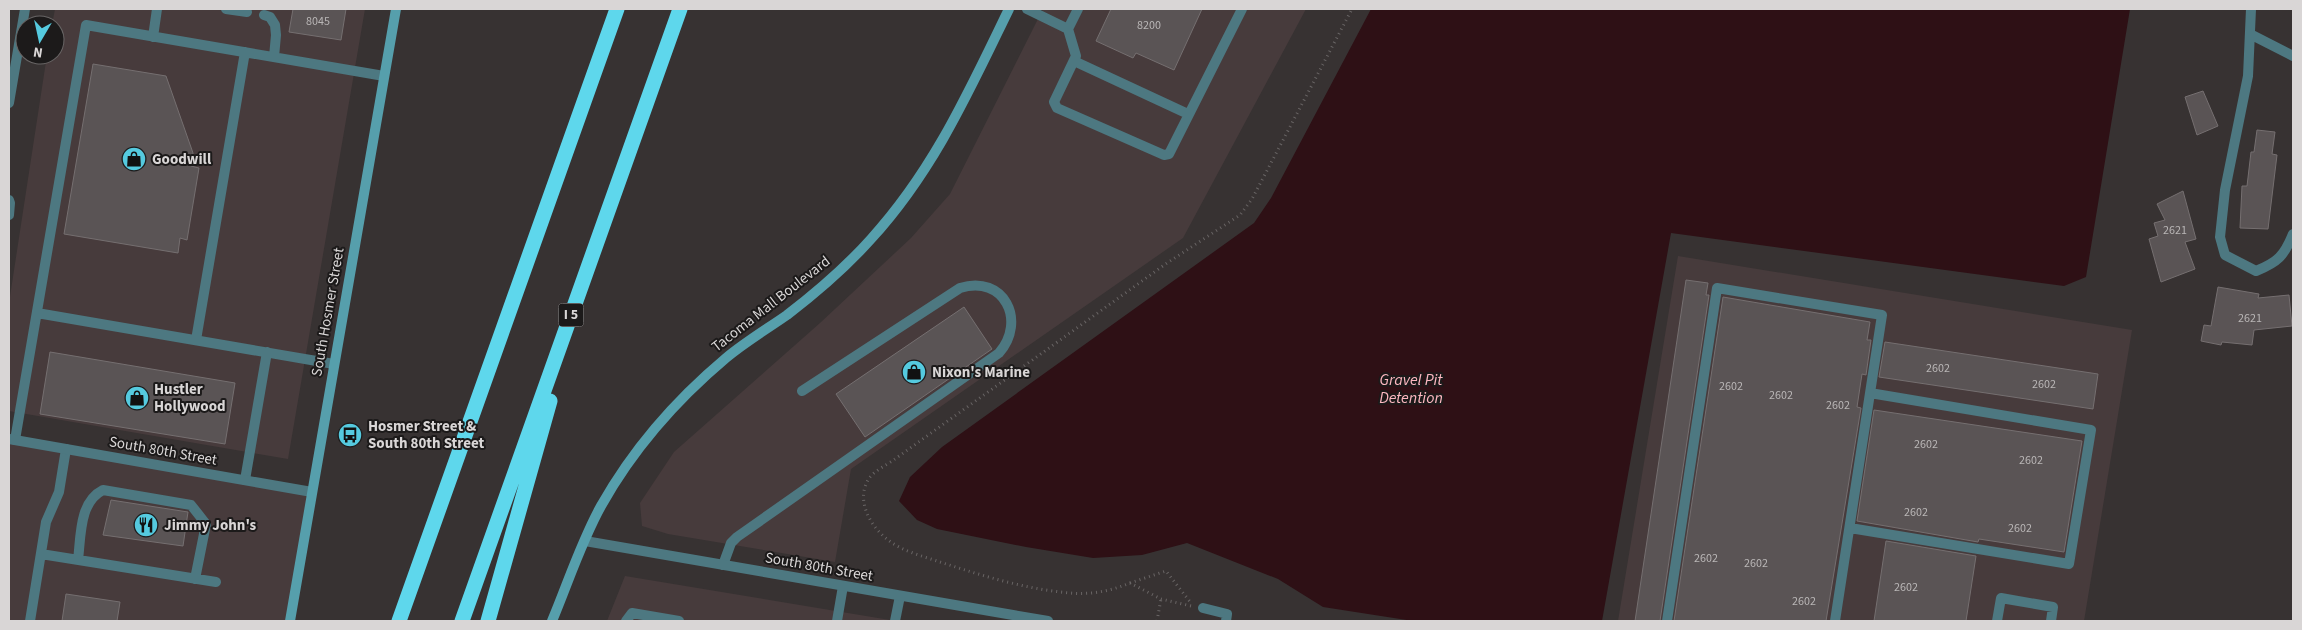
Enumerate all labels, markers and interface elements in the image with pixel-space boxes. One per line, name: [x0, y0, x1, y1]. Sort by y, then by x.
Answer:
house number: 8045: [306, 13, 330, 30]
north arrow: [15, 15, 65, 65]
house number: 8200: [1137, 17, 1161, 34]
text: N: [32, 41, 44, 62]
shop icon: Goodwill: [121, 146, 147, 172]
place label: Goodwill: [152, 149, 212, 170]
house number: 2621: [2163, 222, 2187, 239]
street label: South Hosmer Street: [306, 246, 350, 378]
street label: Tacoma Mall Boulevard: [707, 251, 835, 357]
road number: I 5: [558, 304, 584, 326]
house number: 2621: [2238, 310, 2262, 327]
shop icon: Nixon's Marine: [901, 359, 927, 385]
house number: 2602: [1926, 360, 1950, 377]
place label: Nixon's Marine: [932, 362, 1030, 383]
water label: Gravel Pit Detention: [1379, 369, 1443, 409]
house number: 2602: [2032, 376, 2056, 393]
house number: 2602: [1719, 378, 1743, 395]
place label: Hustler Hollywood: [154, 379, 226, 417]
shop icon: Hustler Hollywood: [124, 385, 150, 411]
house number: 2602: [1769, 387, 1793, 404]
house number: 2602: [1826, 397, 1850, 414]
place label: Hosmer Street & South 80th Street: [368, 416, 485, 454]
bus stop icon: Hosmer Street & South 80th Street: [337, 422, 363, 448]
street label: South 80th Street: [107, 431, 219, 471]
house number: 2602: [1914, 436, 1938, 453]
house number: 2602: [2019, 452, 2043, 469]
house number: 2602: [1904, 504, 1928, 521]
restaurant icon: Jimmy John's: [133, 512, 159, 538]
place label: Jimmy John's: [164, 515, 257, 536]
house number: 2602: [2008, 520, 2032, 537]
street label: South 80th Street: [763, 547, 875, 587]
house number: 2602: [1694, 550, 1718, 567]
house number: 2602: [1744, 555, 1768, 572]
house number: 2602: [1894, 579, 1918, 596]
house number: 2602: [1792, 593, 1816, 610]

